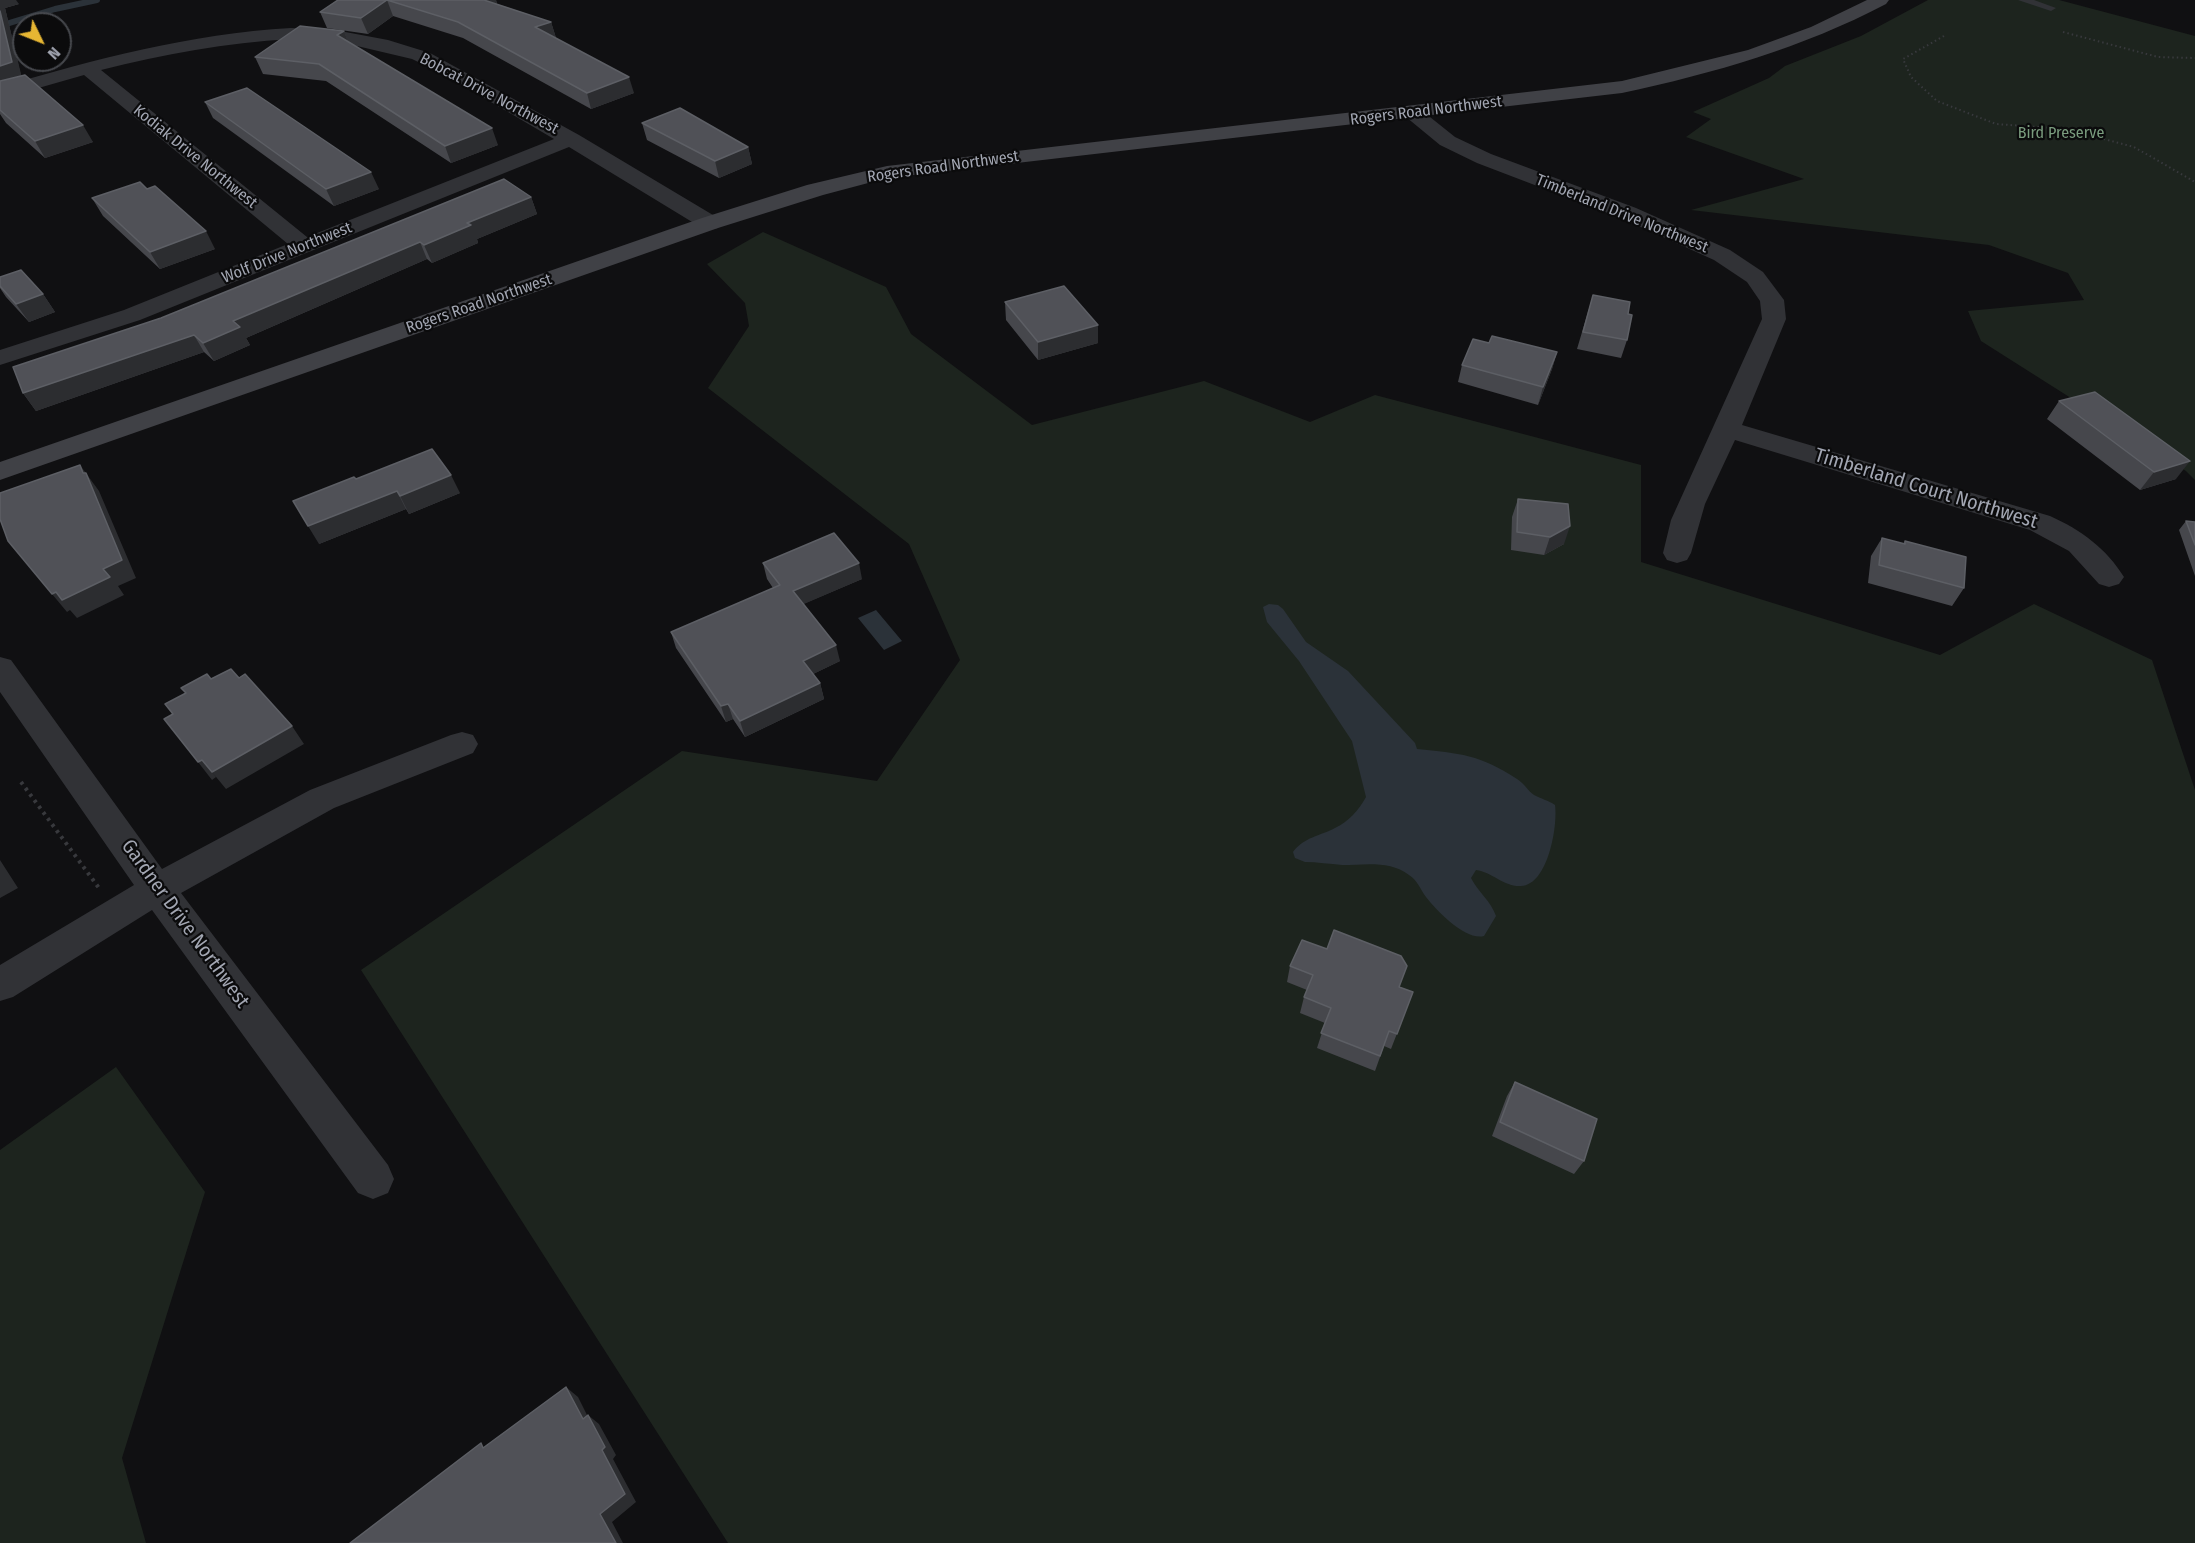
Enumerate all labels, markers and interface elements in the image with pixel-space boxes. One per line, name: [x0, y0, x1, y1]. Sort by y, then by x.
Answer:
north arrow: [12, 12, 72, 72]
text: N: [44, 43, 64, 63]
street label: Bobcat Drive Northwest: [416, 49, 562, 139]
street label: Rogers Road Northwest: [1349, 92, 1503, 130]
street label: Kodiak Drive Northwest: [129, 101, 261, 213]
park label: Bird Preserve: [2018, 124, 2104, 144]
street label: Rogers Road Northwest: [866, 147, 1020, 187]
street label: Timberland Drive Northwest: [1533, 171, 1711, 257]
street label: Wolf Drive Northwest: [219, 218, 355, 288]
street label: Rogers Road Northwest: [404, 270, 554, 338]
street label: Timberland Court Northwest: [1812, 444, 2040, 534]
street label: Gardner Drive Northwest: [116, 835, 254, 1013]

